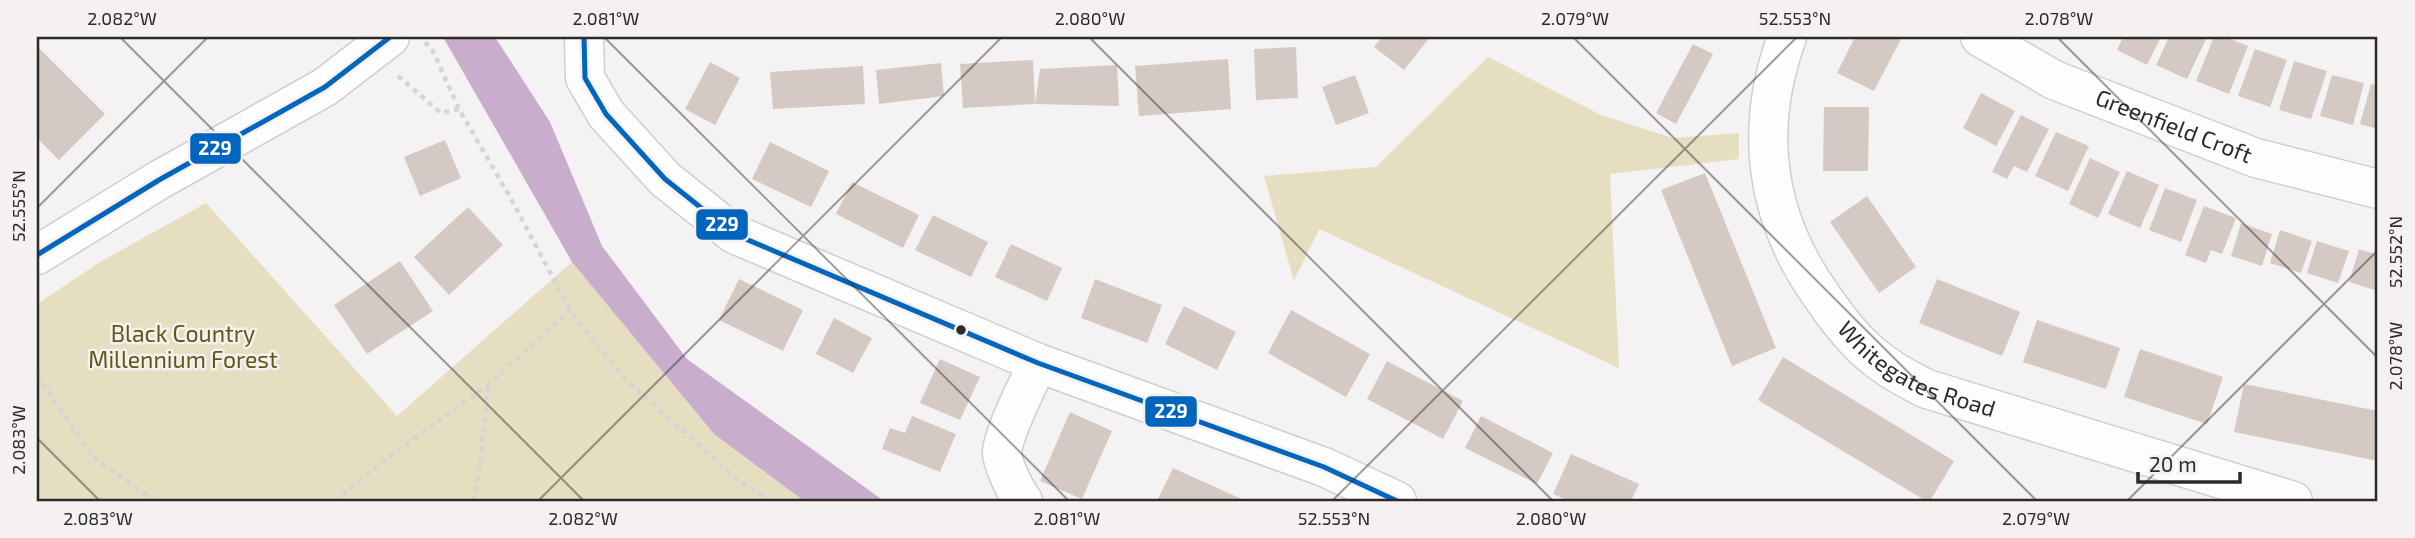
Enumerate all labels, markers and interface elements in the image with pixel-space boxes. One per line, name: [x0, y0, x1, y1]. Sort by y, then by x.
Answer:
text: 2.082°W: [87, 7, 157, 29]
text: 2.081°W: [573, 7, 639, 29]
text: 2.080°W: [1055, 7, 1125, 29]
text: 2.079°W: [1541, 7, 1609, 29]
text: 52.553°N: [1759, 7, 1831, 29]
text: 2.078°W: [2025, 7, 2093, 29]
street label: Greenfield Croft: [2092, 82, 2257, 168]
line badge: 229: [189, 132, 242, 165]
text: 229: [198, 136, 232, 159]
text: 52.555°N: [7, 170, 29, 242]
line badge: 229: [695, 208, 749, 241]
text: 229: [705, 212, 739, 235]
text: 52.552°N: [2384, 216, 2406, 288]
street label: Whitegates Road: [1832, 315, 1999, 422]
park label: Black Country Millennium Forest: [88, 319, 278, 373]
text: 2.078°W: [2384, 322, 2406, 390]
unlabelled marker: [954, 323, 968, 337]
line badge: 229: [1144, 395, 1198, 428]
text: 229: [1154, 399, 1188, 422]
text: 2.083°W: [7, 405, 29, 475]
scale bar: [2138, 440, 2240, 484]
text: 20 m: [2149, 451, 2197, 476]
text: 2.083°W: [63, 507, 133, 529]
text: 2.082°W: [548, 507, 618, 529]
text: 2.081°W: [1034, 507, 1100, 529]
text: 52.553°N: [1298, 507, 1370, 529]
text: 2.080°W: [1516, 507, 1586, 529]
text: 2.079°W: [2002, 507, 2070, 529]

